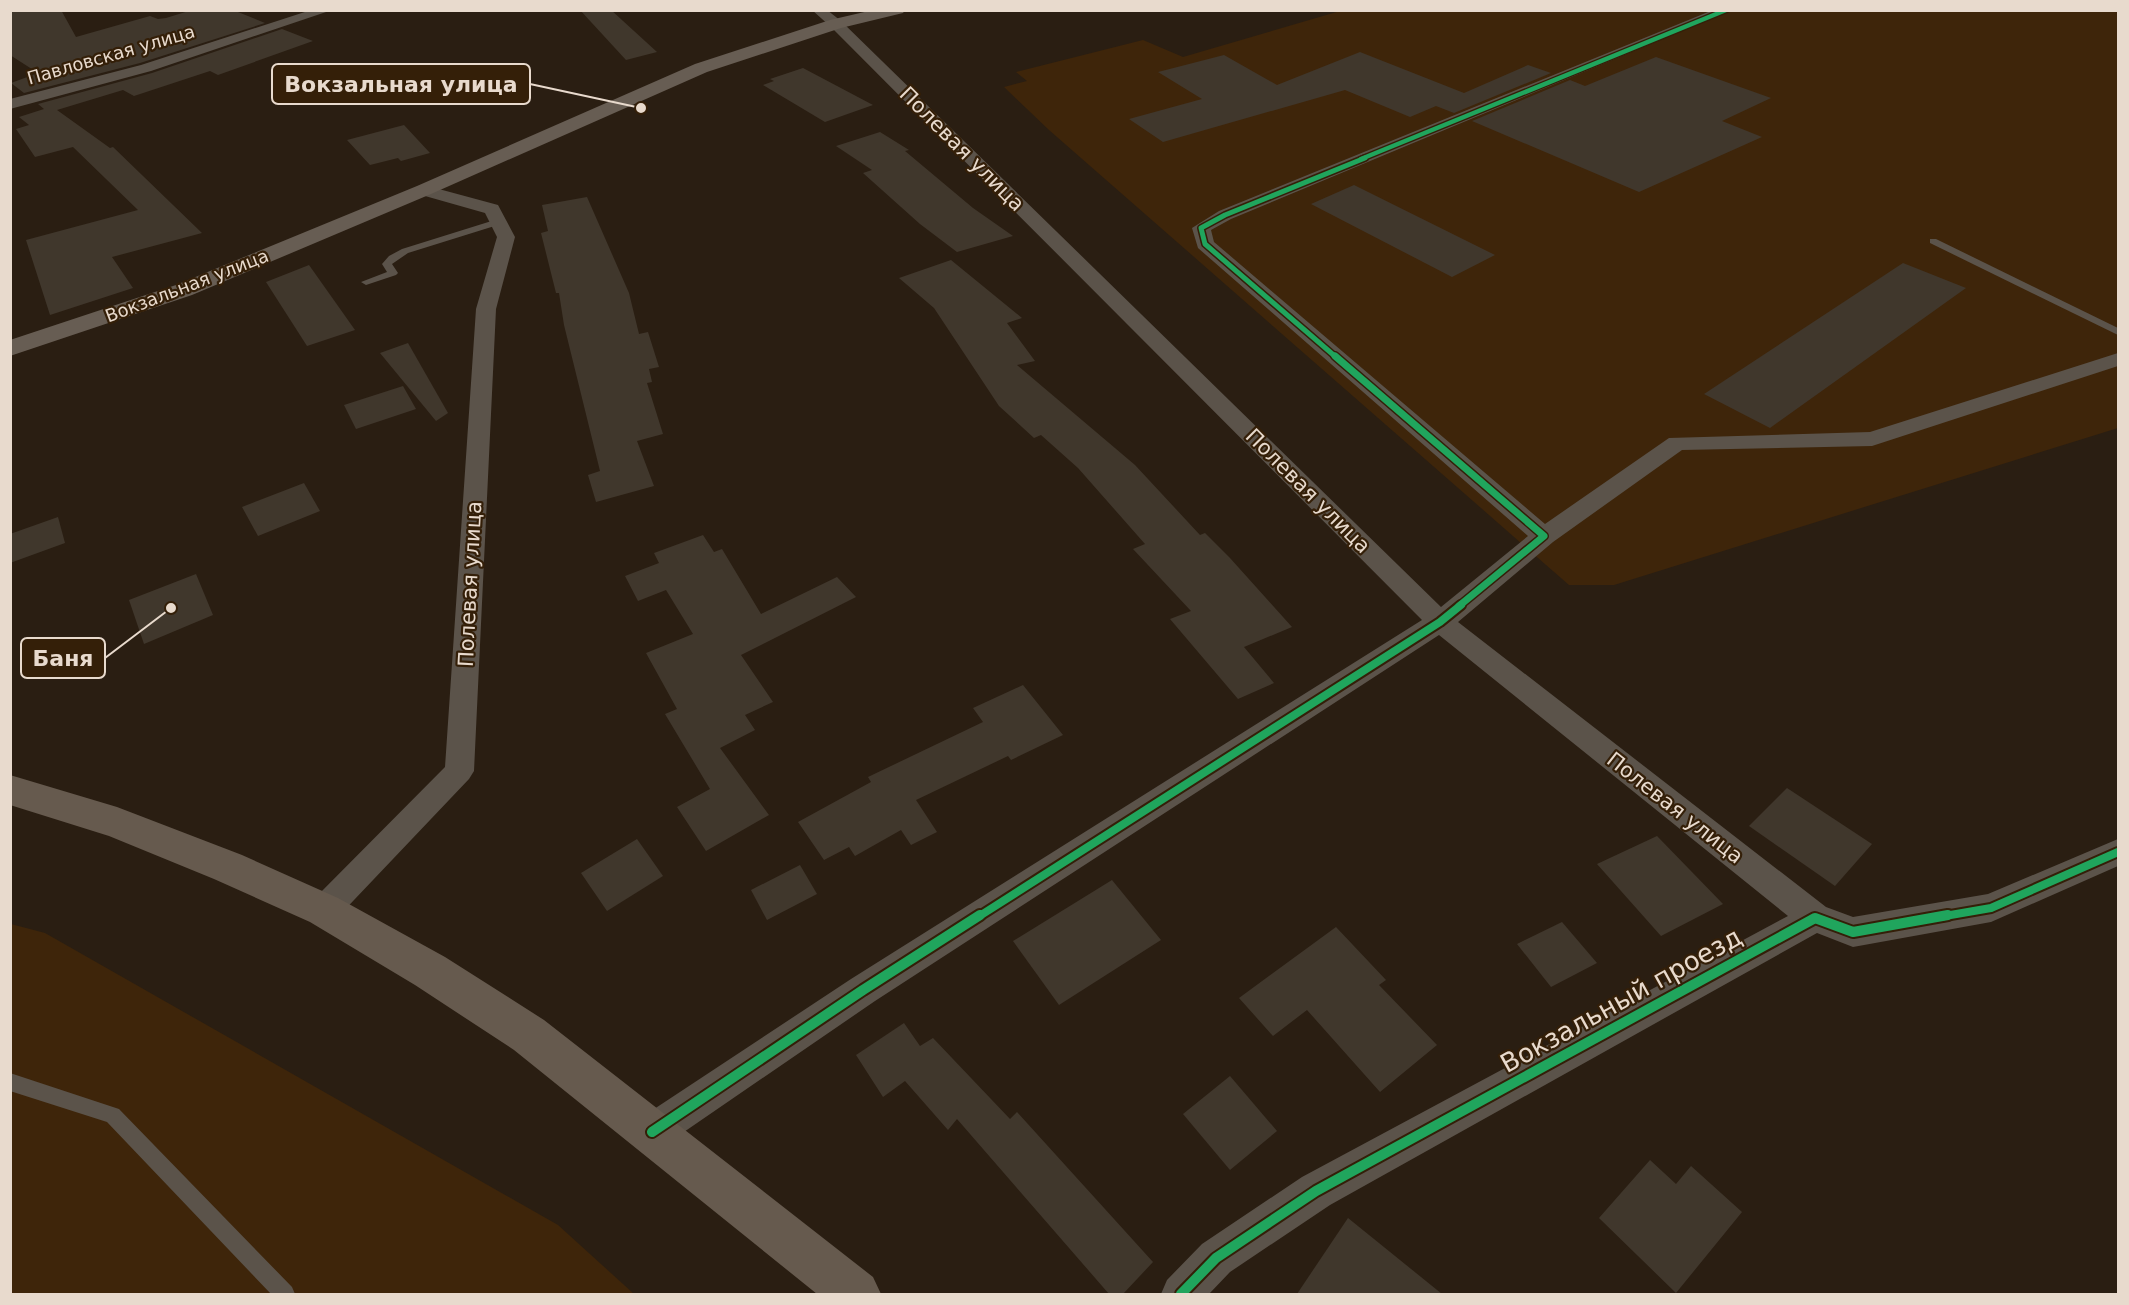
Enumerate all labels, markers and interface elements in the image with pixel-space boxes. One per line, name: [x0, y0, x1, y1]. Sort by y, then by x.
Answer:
street label: Павловская улица: [24, 20, 197, 89]
callout: Вокзальная улица: [272, 64, 530, 104]
text: Вокзальная улица: [284, 72, 518, 97]
street label: Полевая улица: [895, 82, 1029, 216]
street label: Вокзальная улица: [102, 245, 272, 326]
street label: Полевая улица: [1241, 424, 1375, 558]
street label: Полевая улица: [454, 500, 486, 668]
callout: Баня: [21, 638, 105, 678]
text: Баня: [33, 646, 93, 671]
street label: Полевая улица: [1602, 747, 1748, 869]
street label: Вокзальный проезд: [1495, 921, 1747, 1079]

